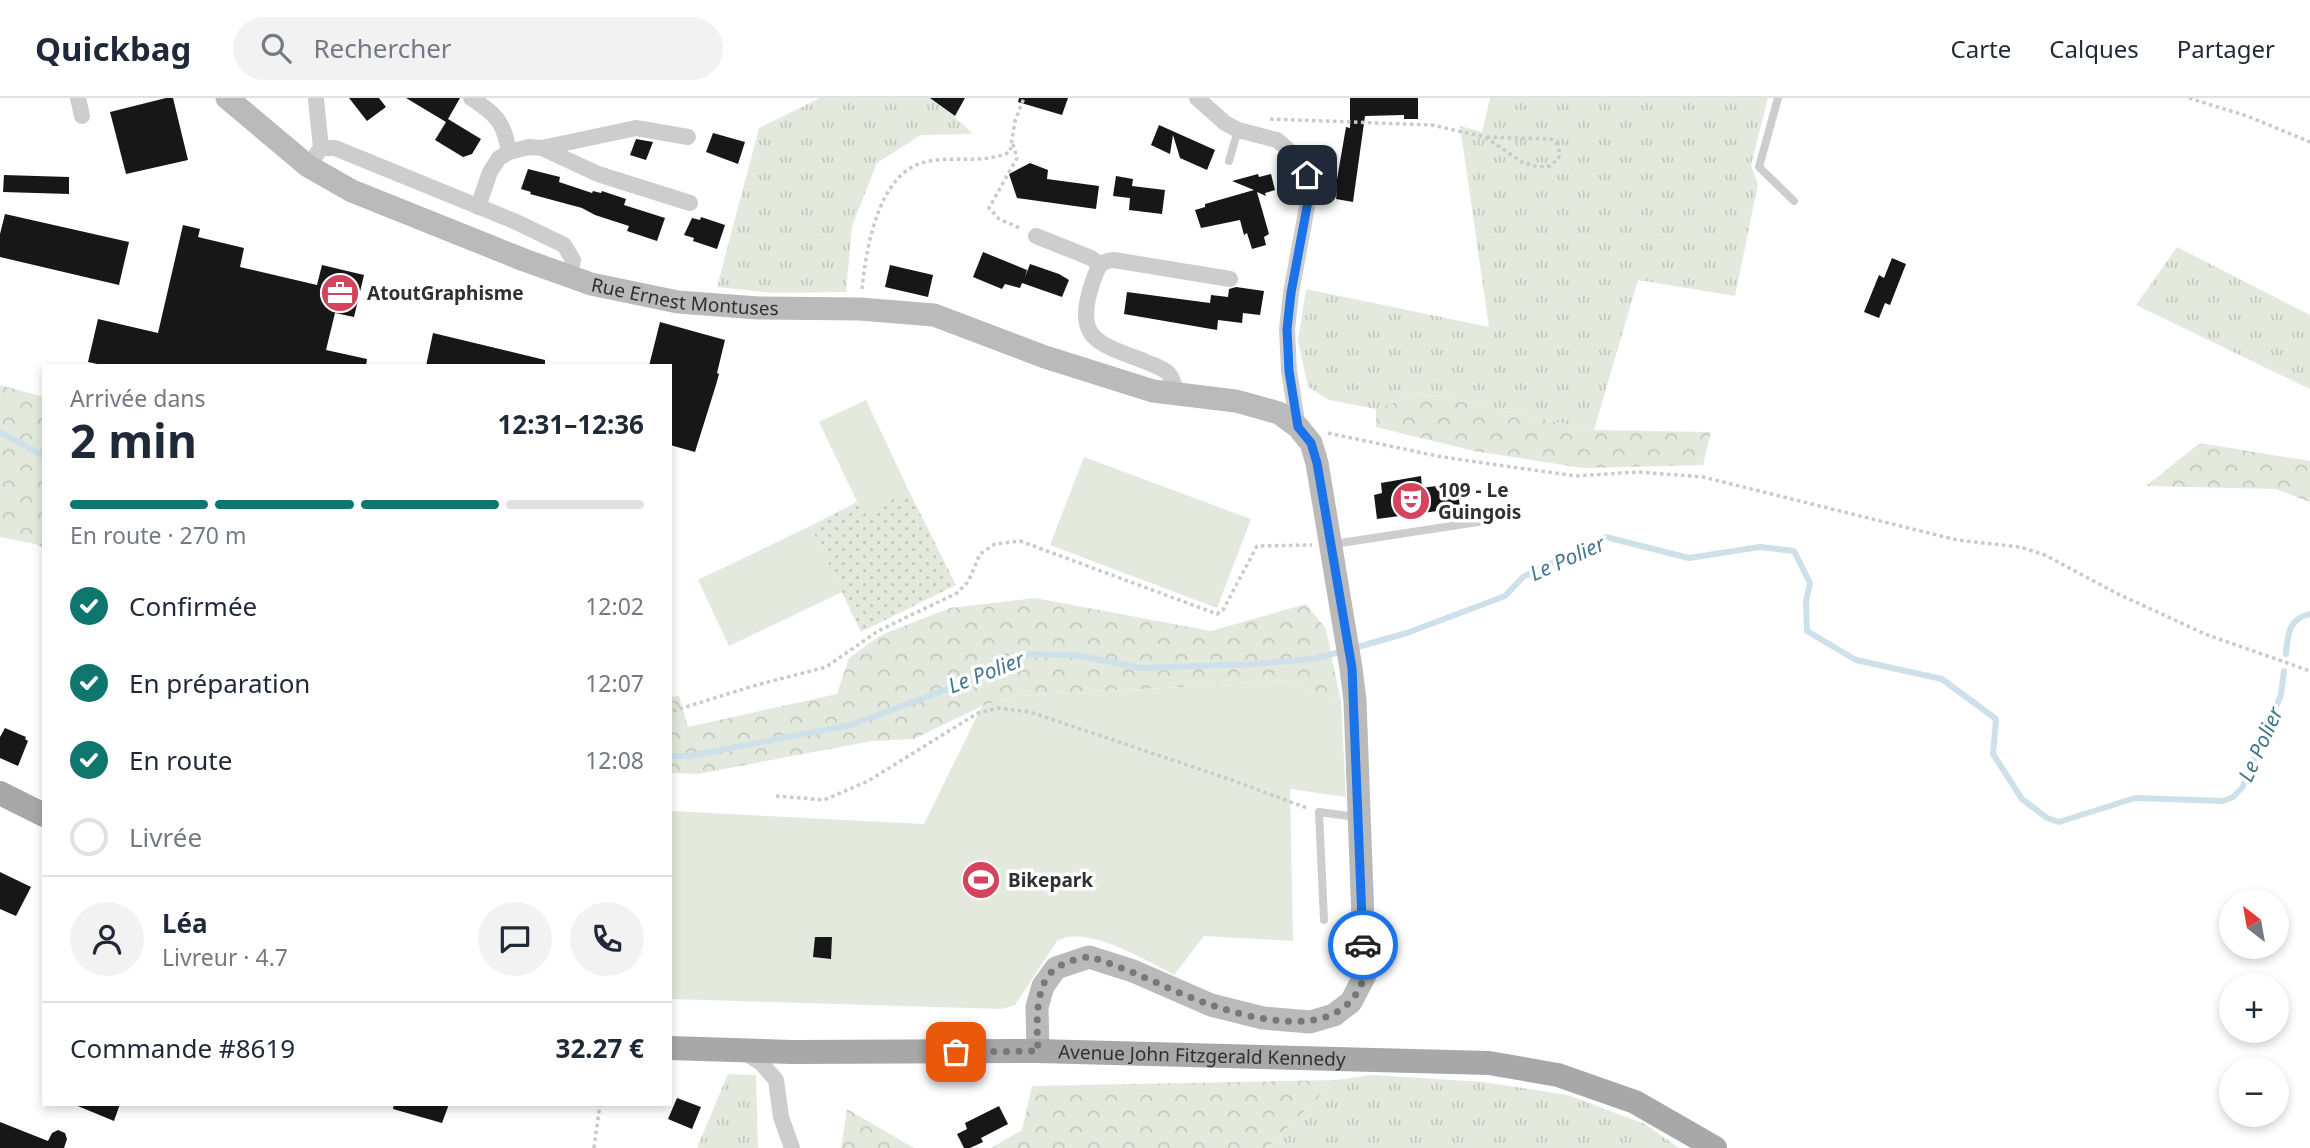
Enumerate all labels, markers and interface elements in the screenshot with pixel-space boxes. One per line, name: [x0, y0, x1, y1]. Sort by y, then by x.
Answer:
search box: [233, 17, 723, 80]
text: Quickbag: [35, 26, 191, 71]
icon: search: [257, 29, 295, 67]
text: Rechercher: [313, 30, 452, 66]
text: Carte: [1951, 32, 2011, 65]
text: Calques: [2049, 32, 2139, 65]
text: Partager: [2177, 32, 2275, 65]
pin: [1277, 145, 1337, 205]
icon: home: [1288, 156, 1326, 194]
street label: Rue Ernest Montuses: [589, 271, 779, 321]
office icon: AtoutGraphisme: [319, 272, 361, 314]
place label: AtoutGraphisme: [367, 280, 524, 306]
text: Arrivée dans: [70, 382, 206, 414]
text: 12:31–12:36: [497, 406, 644, 442]
text: 2 min: [70, 409, 197, 471]
place label: 109 - Le Guingois: [1438, 477, 1521, 525]
theatre icon: 109 - Le Guingois: [1390, 480, 1432, 522]
text: En route · 270 m: [70, 519, 247, 551]
water label: Le Polier: [1525, 528, 1610, 587]
icon: check: [70, 587, 108, 625]
text: Confirmée: [129, 588, 257, 624]
text: 12:02: [585, 590, 644, 622]
water label: Le Polier: [944, 644, 1030, 699]
icon: check: [70, 664, 108, 702]
text: En préparation: [129, 665, 310, 701]
text: 12:07: [585, 667, 644, 699]
water label: Le Polier: [2231, 701, 2290, 786]
icon: check: [70, 741, 108, 779]
text: En route: [129, 742, 232, 778]
text: 12:08: [585, 744, 644, 776]
text: Livrée: [129, 819, 202, 855]
sports icon: Bikepark: [960, 859, 1002, 901]
place label: Bikepark: [1008, 867, 1093, 893]
north arrow: [2219, 889, 2289, 959]
map controls: [2219, 889, 2289, 1127]
button: person: [70, 902, 144, 976]
button: chat: [478, 902, 552, 976]
button: phone: [570, 902, 644, 976]
text: Léa: [162, 905, 208, 941]
courier: [1328, 910, 1398, 980]
icon: car: [1344, 926, 1382, 964]
text: Livreur · 4.7: [162, 941, 288, 973]
button: +: [2219, 973, 2289, 1043]
pin: [926, 1022, 986, 1082]
text: Commande #8619: [70, 1030, 295, 1066]
text: 32.27 €: [556, 1030, 644, 1066]
icon: bag: [937, 1033, 975, 1071]
street label: Avenue John Fitzgerald Kennedy: [1058, 1039, 1346, 1072]
button: −: [2219, 1057, 2289, 1127]

